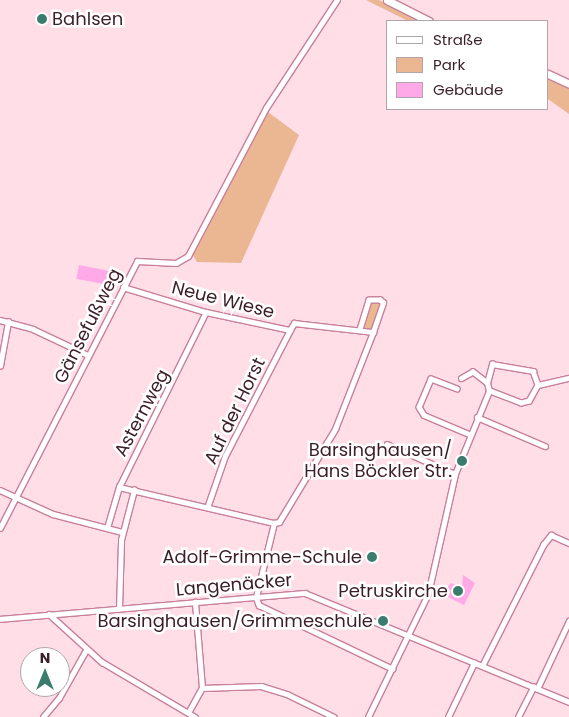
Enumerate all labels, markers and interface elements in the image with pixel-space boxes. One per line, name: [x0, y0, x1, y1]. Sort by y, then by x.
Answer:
place label: Bahlsen: [52, 8, 123, 30]
marker: Bahlsen: [36, 13, 48, 25]
legend: [386, 20, 549, 110]
text: Straße: [433, 29, 483, 50]
text: Park: [433, 54, 465, 75]
text: Gebäude: [433, 79, 503, 100]
street label: Gänsefußweg: [50, 265, 126, 387]
street label: Neue Wiese: [169, 277, 277, 323]
street label: Auf der Horst: [200, 354, 270, 468]
street label: Asternweg: [110, 366, 174, 460]
place label: Barsinghausen/ Hans Böckler Str.: [304, 440, 452, 482]
marker: Barsinghausen/ Hans Böckler Str.: [456, 455, 468, 467]
place label: Adolf-Grimme-Schule: [162, 546, 362, 568]
marker: Adolf-Grimme-Schule: [366, 551, 378, 563]
street label: Langenäcker: [175, 569, 293, 601]
place label: Petruskirche: [338, 580, 448, 602]
marker: Petruskirche: [452, 585, 464, 597]
place label: Barsinghausen/Grimmeschule: [97, 610, 373, 632]
marker: Barsinghausen/Grimmeschule: [377, 615, 389, 627]
north arrow: [20, 647, 70, 697]
text: N: [40, 648, 50, 668]

